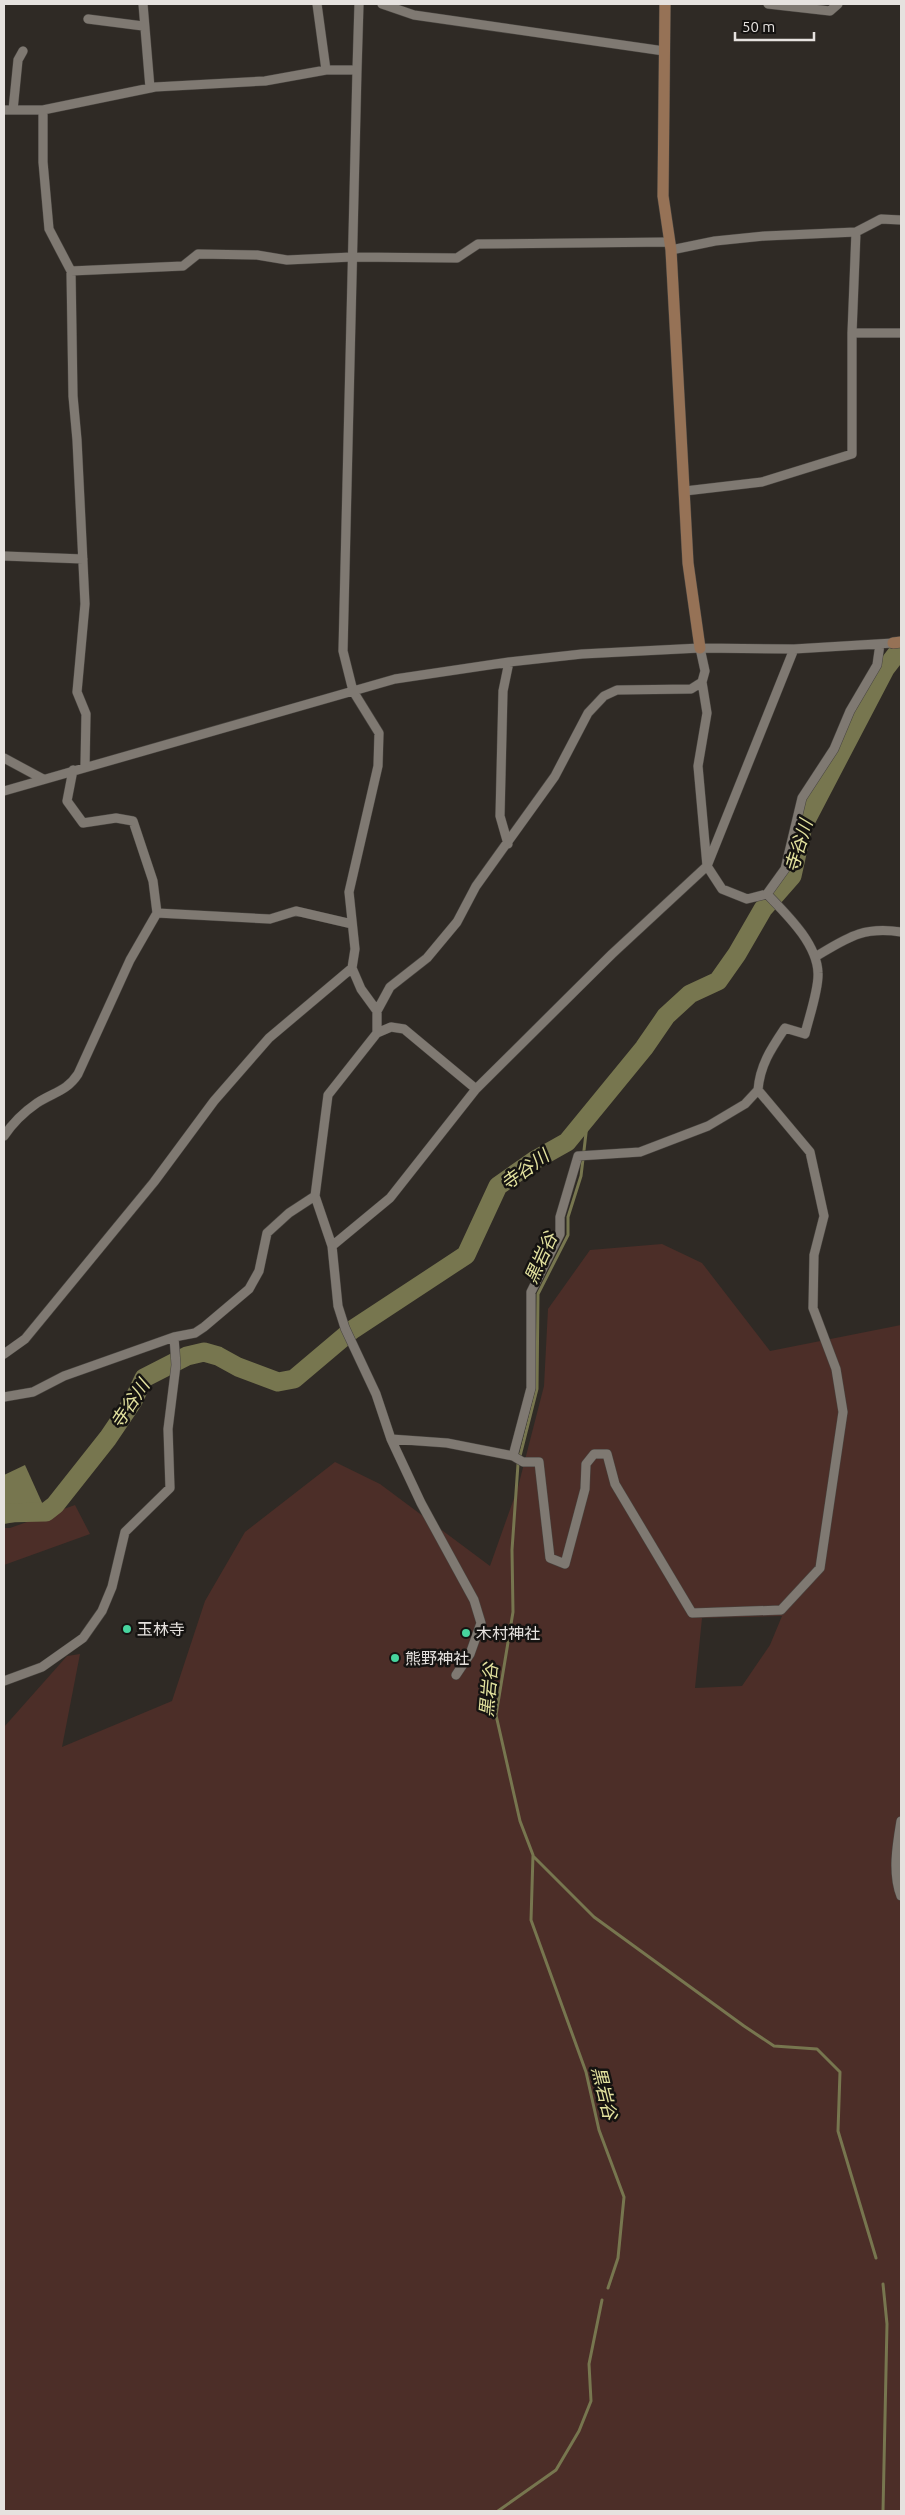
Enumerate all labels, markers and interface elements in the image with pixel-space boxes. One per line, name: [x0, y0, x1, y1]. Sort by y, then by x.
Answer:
scale bar: [735, 10, 814, 42]
text: 50 m: [742, 18, 775, 35]
water label: 寺谷川: [781, 815, 816, 874]
water label: 寺谷川: [497, 1144, 554, 1193]
water label: 黒岩谷: [520, 1227, 561, 1286]
water label: 寺谷川: [106, 1374, 154, 1431]
place label: 玉林寺: [137, 1620, 185, 1638]
marker: 玉林寺: [121, 1623, 133, 1635]
place label: 木村神社: [476, 1624, 540, 1642]
marker: 木村神社: [460, 1627, 472, 1639]
place label: 熊野神社: [405, 1649, 469, 1667]
marker: 熊野神社: [389, 1652, 401, 1664]
water label: 黒岩谷: [476, 1660, 500, 1718]
water label: 黒岩谷: [589, 2064, 622, 2123]

